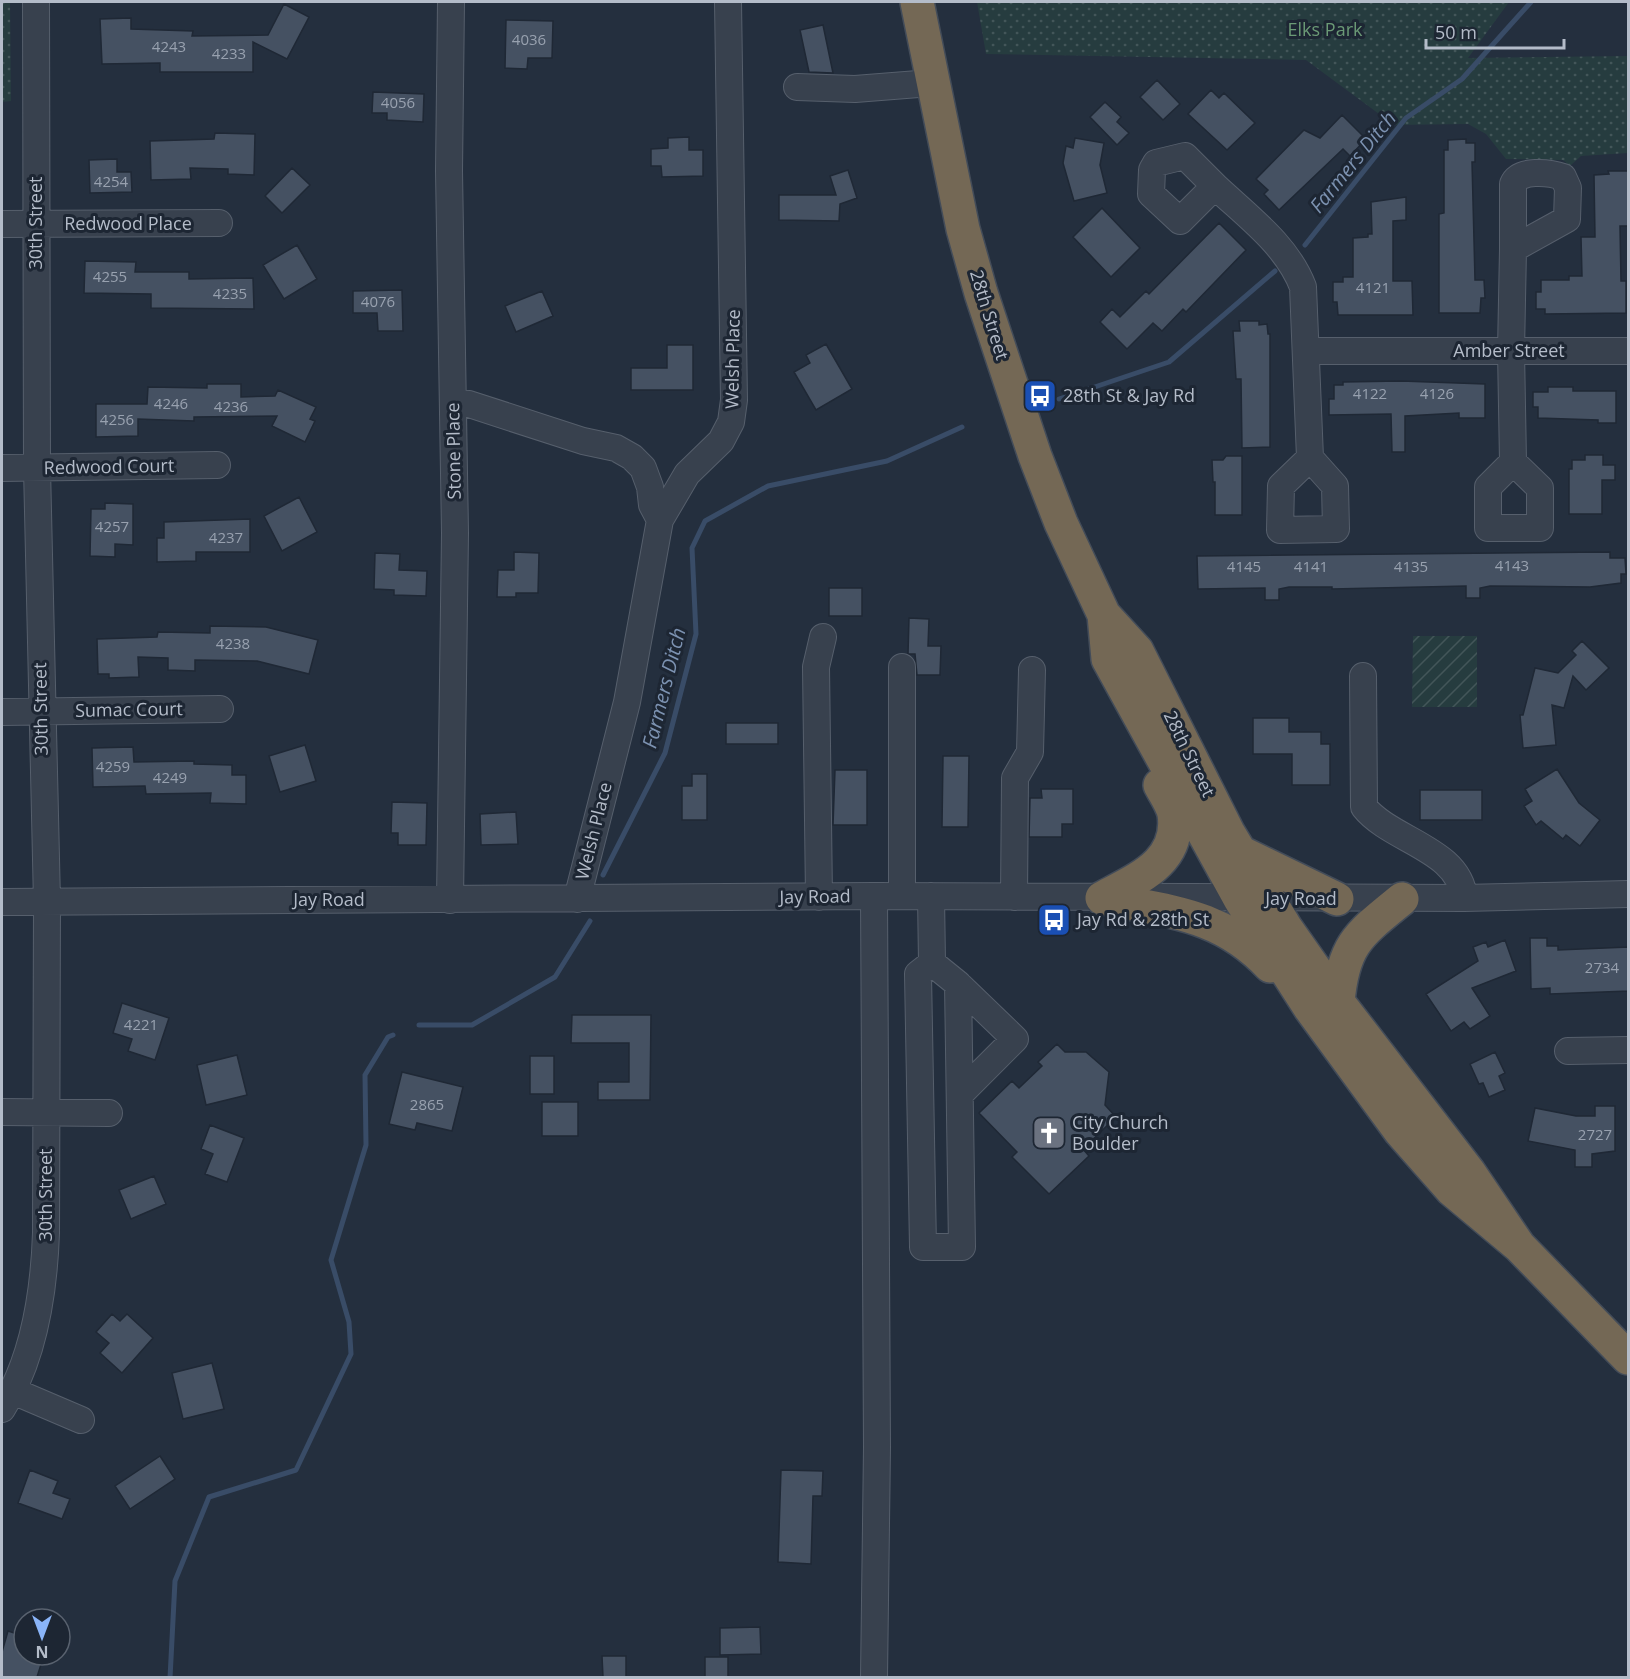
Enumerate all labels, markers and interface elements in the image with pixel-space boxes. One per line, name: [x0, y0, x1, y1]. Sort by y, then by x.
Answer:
scale bar: [1426, 12, 1564, 50]
park label: Elks Park: [1288, 17, 1363, 41]
text: 50 m: [1435, 20, 1477, 44]
house number: 4036: [512, 29, 546, 49]
house number: 4243: [152, 36, 186, 56]
house number: 4233: [212, 43, 246, 63]
house number: 4056: [381, 92, 415, 112]
water label: Farmers Ditch: [1303, 105, 1402, 218]
house number: 4254: [94, 171, 129, 191]
street label: 30th Street: [23, 177, 47, 270]
street label: Redwood Place: [64, 211, 192, 235]
house number: 4255: [93, 266, 127, 286]
street label: 28th Street: [965, 267, 1015, 363]
house number: 4121: [1356, 277, 1390, 297]
house number: 4235: [213, 283, 247, 303]
house number: 4076: [361, 291, 395, 311]
street label: Welsh Place: [719, 309, 745, 409]
street label: Amber Street: [1453, 338, 1565, 362]
bus stop icon: 28th St & Jay Rd: [1022, 378, 1058, 414]
place label: 28th St & Jay Rd: [1063, 383, 1195, 407]
house number: 4122: [1353, 383, 1387, 403]
house number: 4126: [1420, 383, 1454, 403]
house number: 4246: [154, 393, 188, 413]
house number: 4236: [214, 396, 248, 416]
street label: Stone Place: [440, 402, 466, 500]
house number: 4256: [100, 409, 134, 429]
street label: Redwood Court: [44, 453, 174, 479]
house number: 4257: [95, 516, 129, 536]
house number: 4237: [209, 527, 243, 547]
house number: 4143: [1495, 555, 1529, 575]
house number: 4145: [1227, 556, 1261, 576]
house number: 4141: [1294, 556, 1328, 576]
house number: 4135: [1394, 556, 1428, 576]
water label: Farmers Ditch: [635, 625, 692, 751]
house number: 4238: [216, 633, 250, 653]
street label: 30th Street: [27, 662, 53, 756]
street label: Sumac Court: [75, 696, 183, 722]
street label: 28th Street: [1159, 707, 1221, 801]
house number: 4259: [96, 756, 130, 776]
house number: 4249: [153, 767, 187, 787]
street label: Welsh Place: [569, 779, 617, 882]
street label: Jay Road: [777, 883, 851, 909]
street label: Jay Road: [1263, 886, 1337, 910]
street label: Jay Road: [291, 887, 365, 911]
bus stop icon: Jay Rd & 28th St: [1036, 902, 1072, 938]
place label: Jay Rd & 28th St: [1075, 907, 1209, 931]
house number: 2734: [1585, 957, 1620, 977]
house number: 4221: [124, 1014, 158, 1034]
house number: 2865: [410, 1094, 444, 1114]
place label: City Church Boulder: [1072, 1110, 1168, 1155]
church icon: City Church Boulder: [1031, 1115, 1067, 1151]
house number: 2727: [1578, 1124, 1612, 1144]
street label: 30th Street: [33, 1149, 57, 1242]
north arrow: [12, 1607, 72, 1667]
text: N: [35, 1641, 49, 1663]

